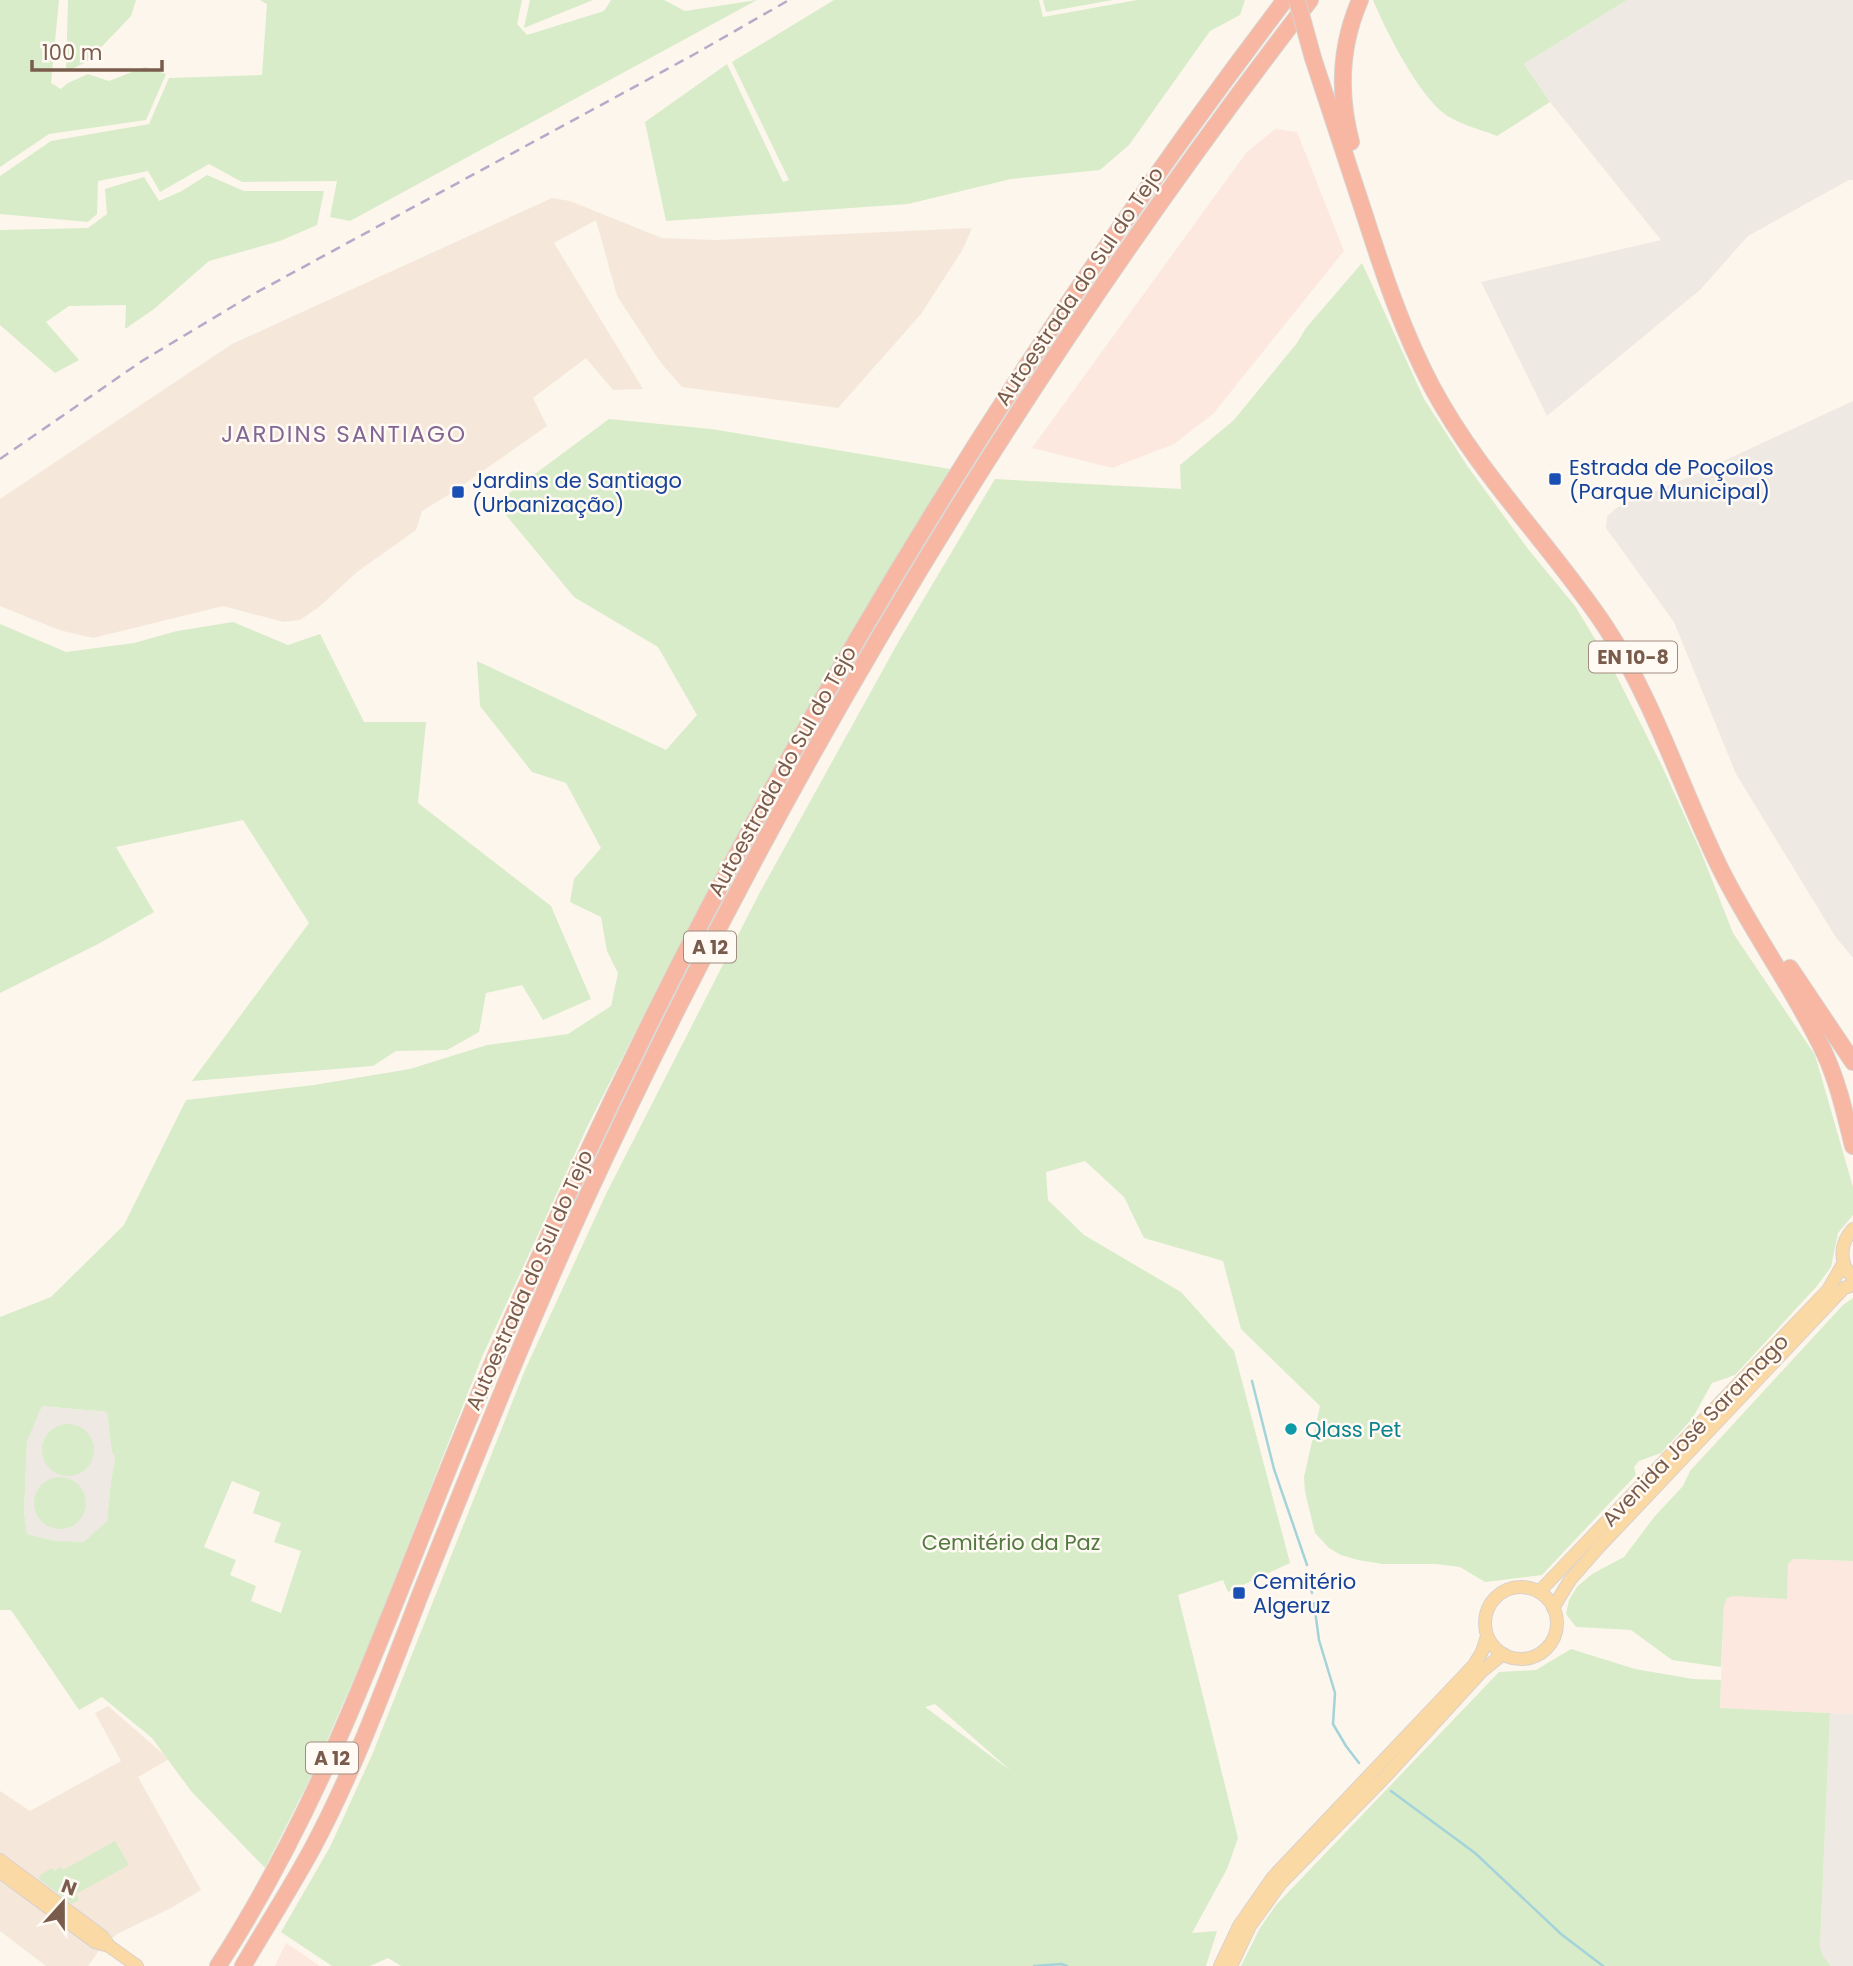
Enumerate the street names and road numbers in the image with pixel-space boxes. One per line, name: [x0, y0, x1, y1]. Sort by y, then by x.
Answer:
street label: Autoestrada do Sul do Tejo: [988, 161, 1170, 411]
street label: Autoestrada do Sul do Tejo: [701, 640, 863, 902]
road number: EN 10-8: [1589, 642, 1677, 672]
road number: A 12: [684, 931, 736, 962]
street label: Autoestrada do Sul do Tejo: [458, 1145, 600, 1415]
street label: Avenida José Saramago: [1595, 1327, 1795, 1533]
road number: A 12: [306, 1742, 358, 1774]

